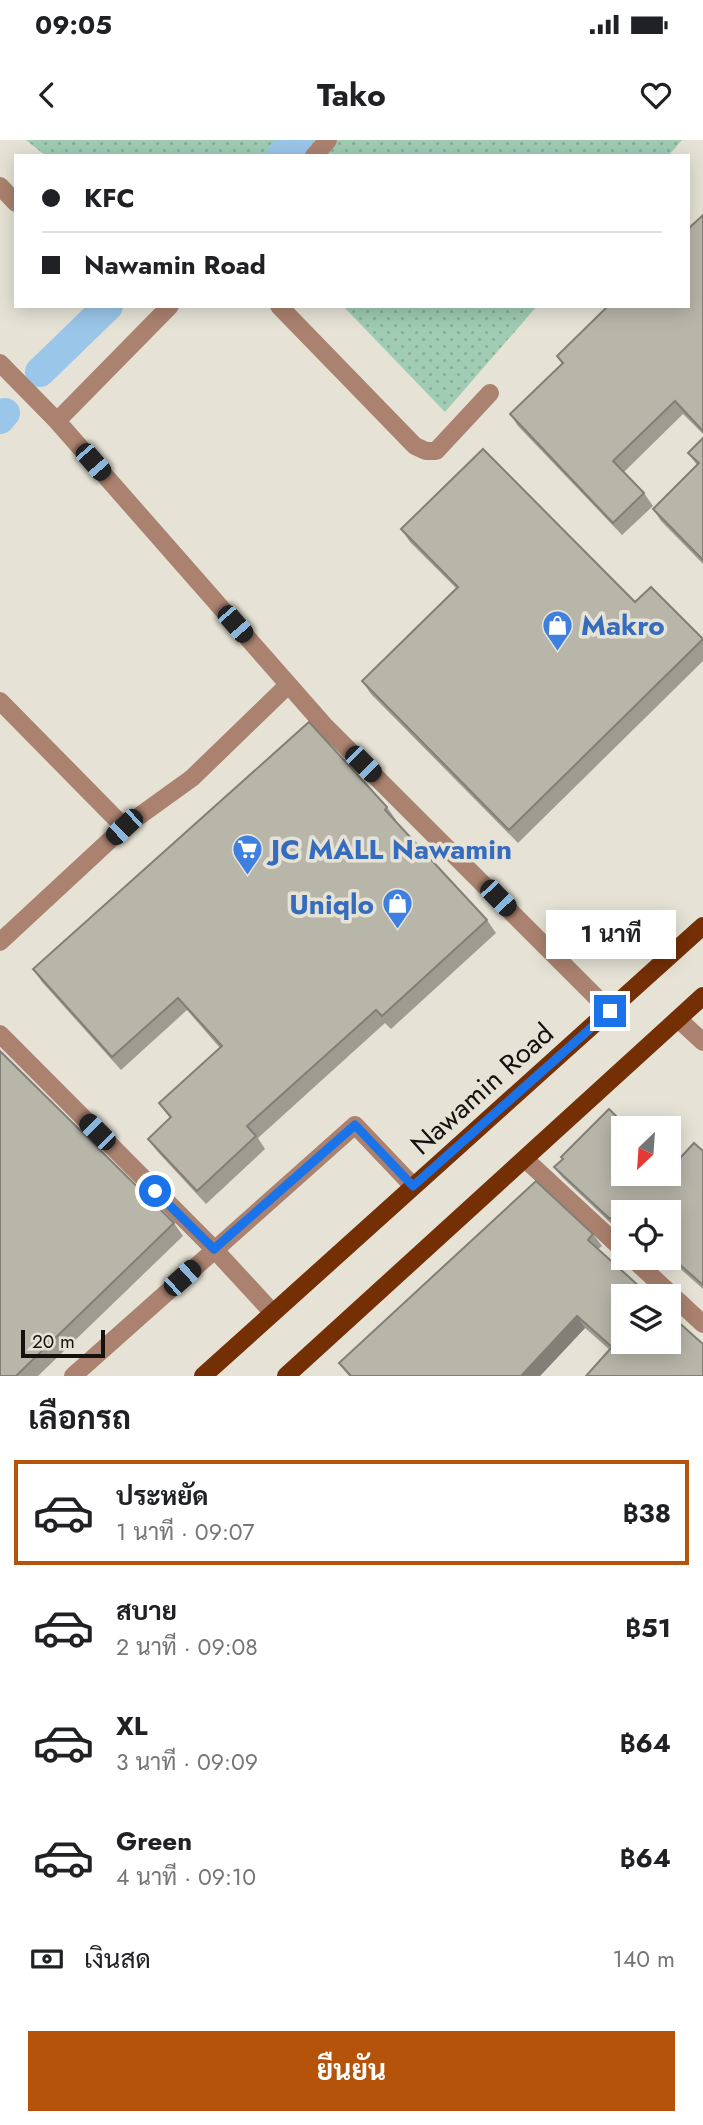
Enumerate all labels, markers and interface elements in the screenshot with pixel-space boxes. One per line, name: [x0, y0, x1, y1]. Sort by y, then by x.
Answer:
text: 09:05: [35, 6, 112, 44]
text: Tako: [317, 72, 386, 118]
icon: back: [28, 76, 66, 114]
icon: heart: [637, 76, 675, 114]
text: KFC: [84, 179, 135, 217]
text: Nawamin Road: [84, 246, 266, 284]
car: [72, 439, 115, 485]
car: [214, 601, 257, 647]
place label: Makro: [581, 605, 665, 646]
shop icon: Makro: [541, 608, 575, 652]
car: [341, 742, 386, 786]
car: [102, 805, 147, 849]
place label: JC MALL Nawamin: [266, 829, 512, 870]
supermarket icon: JC MALL Nawamin: [231, 832, 265, 876]
car: [476, 876, 521, 920]
place label: Uniqlo: [289, 884, 374, 925]
shop icon: Uniqlo: [380, 887, 414, 931]
callout: 1 นาที: [545, 910, 675, 958]
text: 1 นาที: [581, 917, 641, 951]
route end: [594, 995, 626, 1027]
street label: Nawamin Road: [401, 1013, 563, 1165]
car: [75, 1110, 120, 1154]
north arrow: [611, 1116, 681, 1186]
map controls: [611, 1116, 681, 1354]
route start: [139, 1175, 171, 1207]
button: locate: [611, 1200, 681, 1270]
car: [160, 1256, 205, 1300]
button: layers: [611, 1284, 681, 1354]
scale bar: [21, 1327, 105, 1359]
text: 20 m: [32, 1328, 75, 1355]
text: เลือกรถ: [28, 1395, 131, 1441]
text: ประหยัด: [116, 1477, 209, 1515]
icon: car: [32, 1481, 95, 1544]
text: ฿38: [623, 1494, 671, 1532]
text: 1 นาที · 09:07: [116, 1515, 255, 1549]
text: สบาย: [116, 1592, 177, 1630]
icon: car: [32, 1596, 95, 1659]
text: ฿51: [625, 1609, 671, 1647]
text: 2 นาที · 09:08: [116, 1630, 258, 1664]
text: XL: [116, 1707, 148, 1745]
icon: car: [32, 1711, 95, 1774]
text: ฿64: [620, 1724, 671, 1762]
text: 3 นาที · 09:09: [116, 1745, 258, 1779]
text: Green: [116, 1822, 192, 1860]
icon: car: [32, 1826, 95, 1889]
text: ฿64: [620, 1839, 671, 1877]
text: 4 นาที · 09:10: [116, 1860, 256, 1894]
icon: cash: [28, 1940, 66, 1978]
text: เงินสด: [84, 1940, 151, 1978]
text: 140 m: [613, 1942, 675, 1976]
button: ยืนยัน: [28, 2031, 675, 2111]

